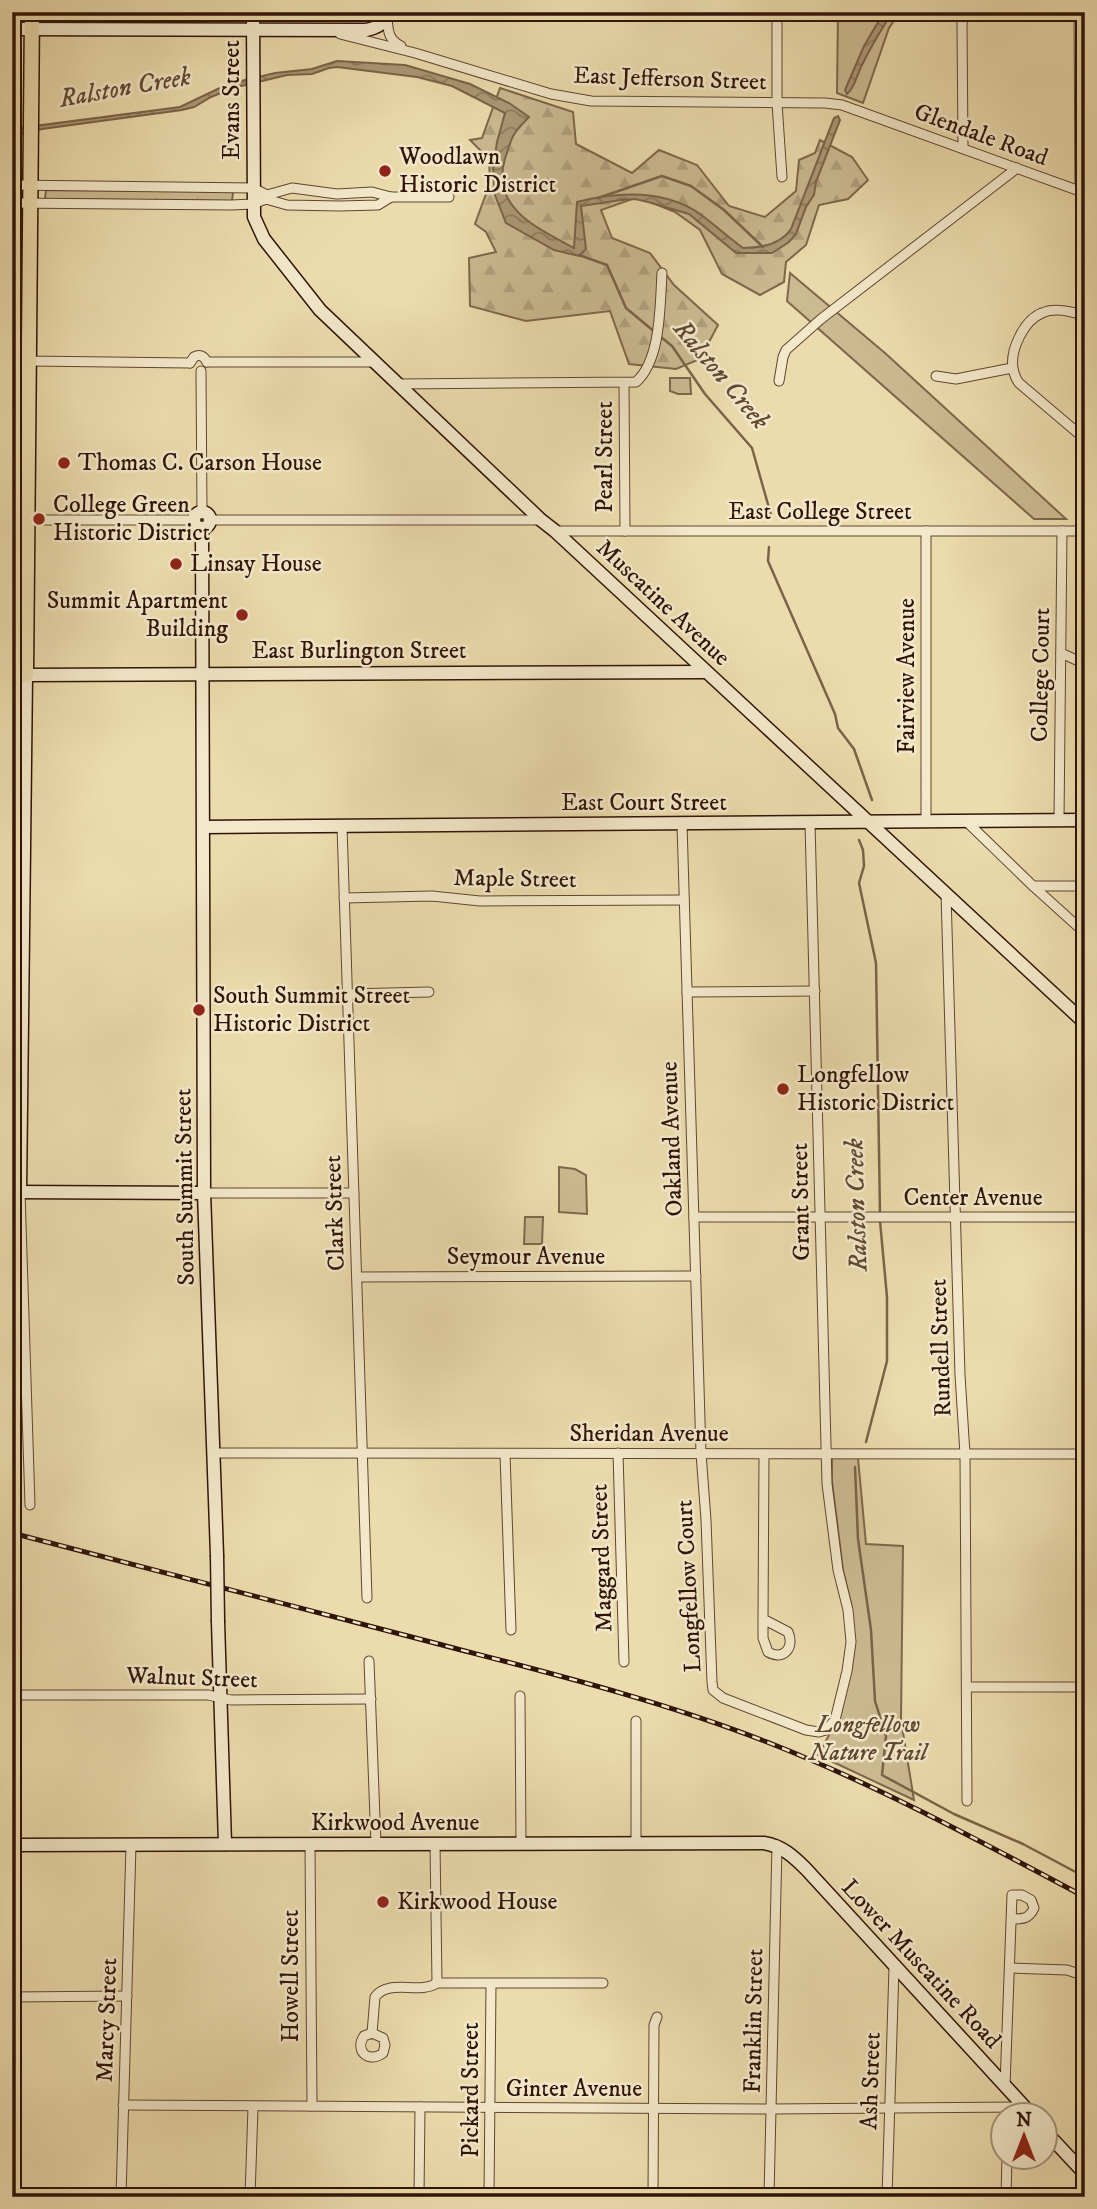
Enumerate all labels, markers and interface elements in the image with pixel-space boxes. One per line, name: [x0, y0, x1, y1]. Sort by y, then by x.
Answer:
street label: Evans Street: [217, 40, 247, 160]
water label: Ralston Creek: [56, 60, 194, 116]
street label: East Jefferson Street: [573, 61, 768, 97]
street label: Glendale Road: [910, 97, 1052, 173]
place label: Woodlawn Historic District: [398, 142, 556, 200]
marker: Woodlawn Historic District: [377, 163, 393, 179]
water label: Ralston Creek: [665, 313, 777, 437]
street label: Pearl Street: [590, 401, 620, 513]
place label: Thomas C. Carson House: [78, 448, 322, 478]
marker: Thomas C. Carson House: [56, 455, 72, 471]
place label: College Green Historic District: [53, 490, 210, 548]
street label: East College Street: [728, 497, 912, 527]
marker: College Green Historic District: [31, 511, 47, 527]
street label: Muscatine Avenue: [590, 533, 736, 673]
place label: Linsay House: [190, 549, 322, 579]
marker: Linsay House: [168, 556, 184, 572]
place label: Summit Apartment Building: [47, 586, 228, 644]
street label: Fairview Avenue: [892, 598, 922, 754]
marker: Summit Apartment Building: [234, 607, 250, 623]
street label: College Court: [1025, 607, 1057, 742]
street label: East Burlington Street: [251, 636, 467, 666]
street label: East Court Street: [561, 788, 727, 818]
street label: Maple Street: [453, 863, 577, 895]
place label: South Summit Street Historic District: [213, 981, 411, 1039]
marker: South Summit Street Historic District: [191, 1002, 207, 1018]
place label: Longfellow Historic District: [797, 1060, 954, 1118]
street label: Oakland Avenue: [654, 1061, 690, 1217]
marker: Longfellow Historic District: [775, 1081, 791, 1097]
street label: South Summit Street: [168, 1088, 202, 1286]
water label: Ralston Creek: [838, 1138, 876, 1273]
street label: Grant Street: [785, 1142, 817, 1261]
street label: Clark Street: [318, 1154, 352, 1271]
street label: Center Avenue: [903, 1183, 1043, 1213]
street label: Seymour Avenue: [447, 1242, 605, 1272]
street label: Rundell Street: [924, 1278, 958, 1418]
street label: Sheridan Avenue: [569, 1419, 729, 1449]
street label: Maggard Street: [584, 1483, 620, 1633]
street label: Longfellow Court: [669, 1499, 709, 1673]
street label: Walnut Street: [125, 1661, 259, 1695]
park label: Longfellow Nature Trail: [807, 1710, 930, 1768]
street label: Kirkwood Avenue: [311, 1808, 479, 1838]
street label: Lower Muscatine Road: [835, 1873, 1007, 2055]
place label: Kirkwood House: [397, 1887, 558, 1917]
marker: Kirkwood House: [375, 1894, 391, 1910]
street label: Howell Street: [276, 1909, 306, 2043]
street label: Franklin Street: [738, 1948, 770, 2094]
street label: Marcy Street: [90, 1957, 124, 2083]
street label: Pickard Street: [456, 2022, 486, 2158]
street label: Ash Street: [854, 2031, 888, 2130]
street label: Ginter Avenue: [506, 2074, 642, 2104]
north arrow: [988, 2100, 1058, 2170]
text: N: [1016, 2109, 1032, 2132]

